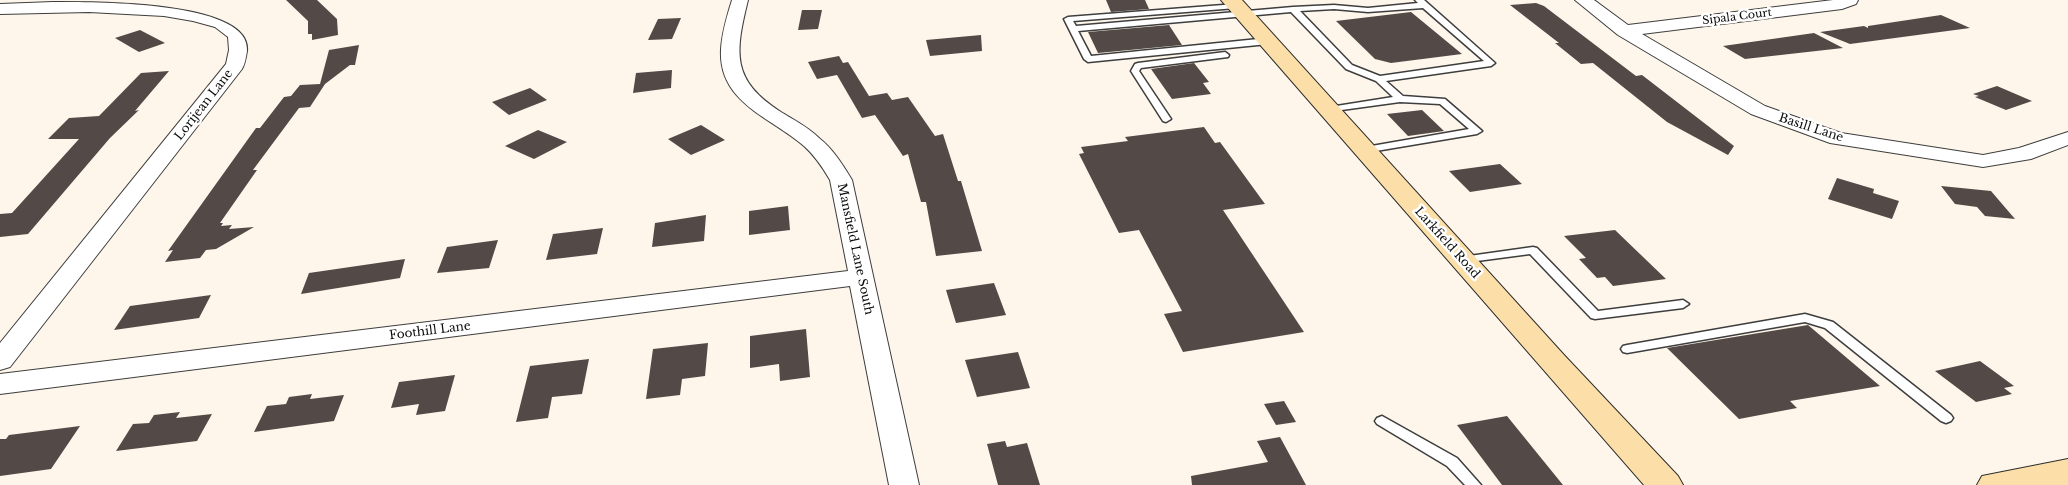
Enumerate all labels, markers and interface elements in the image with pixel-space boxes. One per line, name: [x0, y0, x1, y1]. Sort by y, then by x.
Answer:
street label: Sipala Court: [1701, 6, 1773, 28]
street label: Lorijean Lane: [172, 67, 236, 143]
street label: Basill Lane: [1777, 111, 1845, 145]
street label: Mansfield Lane South: [834, 182, 876, 316]
street label: Larkfield Road: [1411, 205, 1483, 281]
street label: Foothill Lane: [388, 319, 472, 343]

